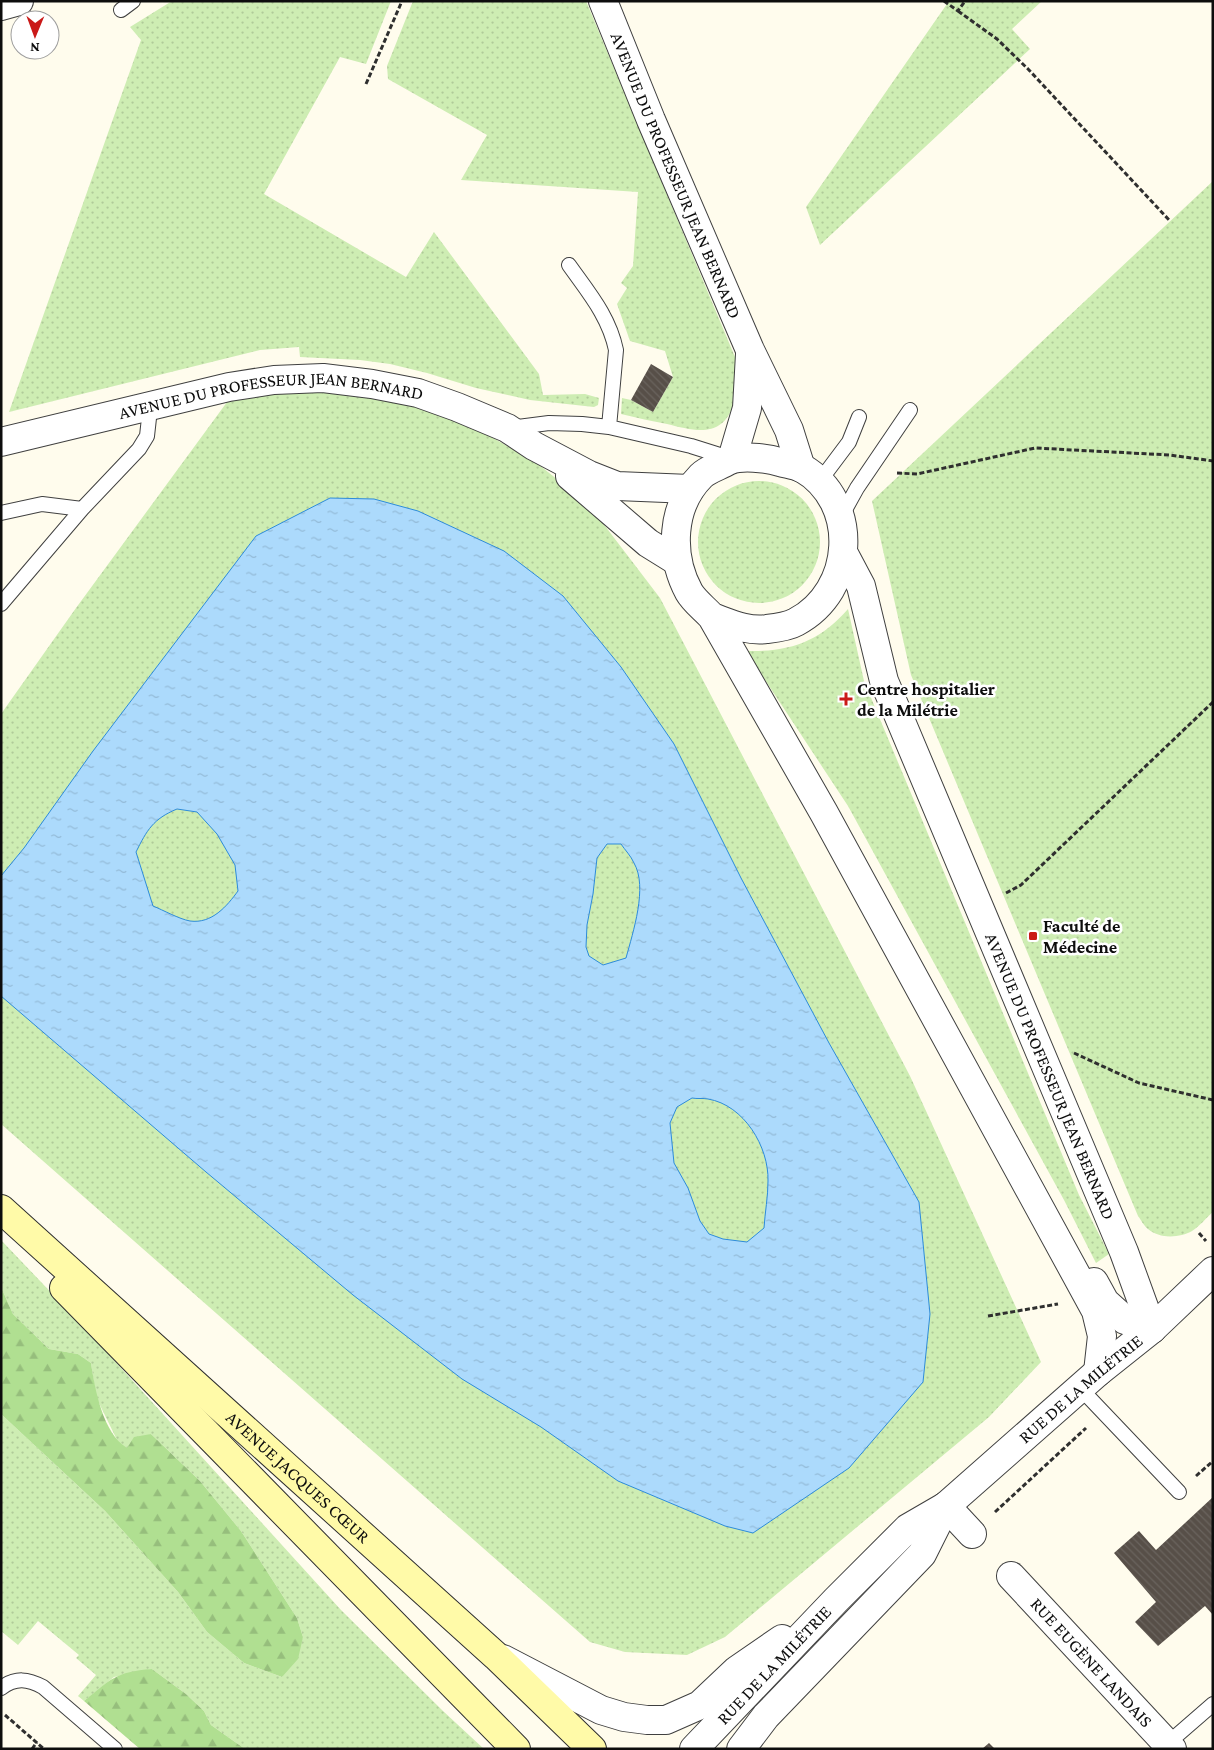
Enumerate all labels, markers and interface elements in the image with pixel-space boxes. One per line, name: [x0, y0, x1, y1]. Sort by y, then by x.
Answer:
north arrow: [10, 10, 60, 60]
street label: AVENUE DU PROFESSEUR JEAN BERNARD: [607, 29, 745, 322]
text: N: [29, 40, 40, 56]
street label: AVENUE DU PROFESSEUR JEAN BERNARD: [117, 368, 425, 423]
place label: Centre hospitalier de la Milétrie: [857, 679, 995, 720]
marker: Centre hospitalier de la Milétrie: [839, 692, 853, 706]
place label: Faculté de Médecine: [1043, 916, 1120, 957]
street label: AVENUE DU PROFESSEUR JEAN BERNARD: [981, 930, 1119, 1223]
marker: Faculté de Médecine: [1027, 930, 1039, 942]
street label: RUE DE LA MILÉTRIE: [1015, 1330, 1147, 1447]
street label: AVENUE JACQUES CŒUR: [222, 1407, 374, 1548]
street label: RUE EUGÈNE LANDAIS: [1026, 1594, 1156, 1731]
street label: RUE DE LA MILÉTRIE: [713, 1601, 835, 1729]

